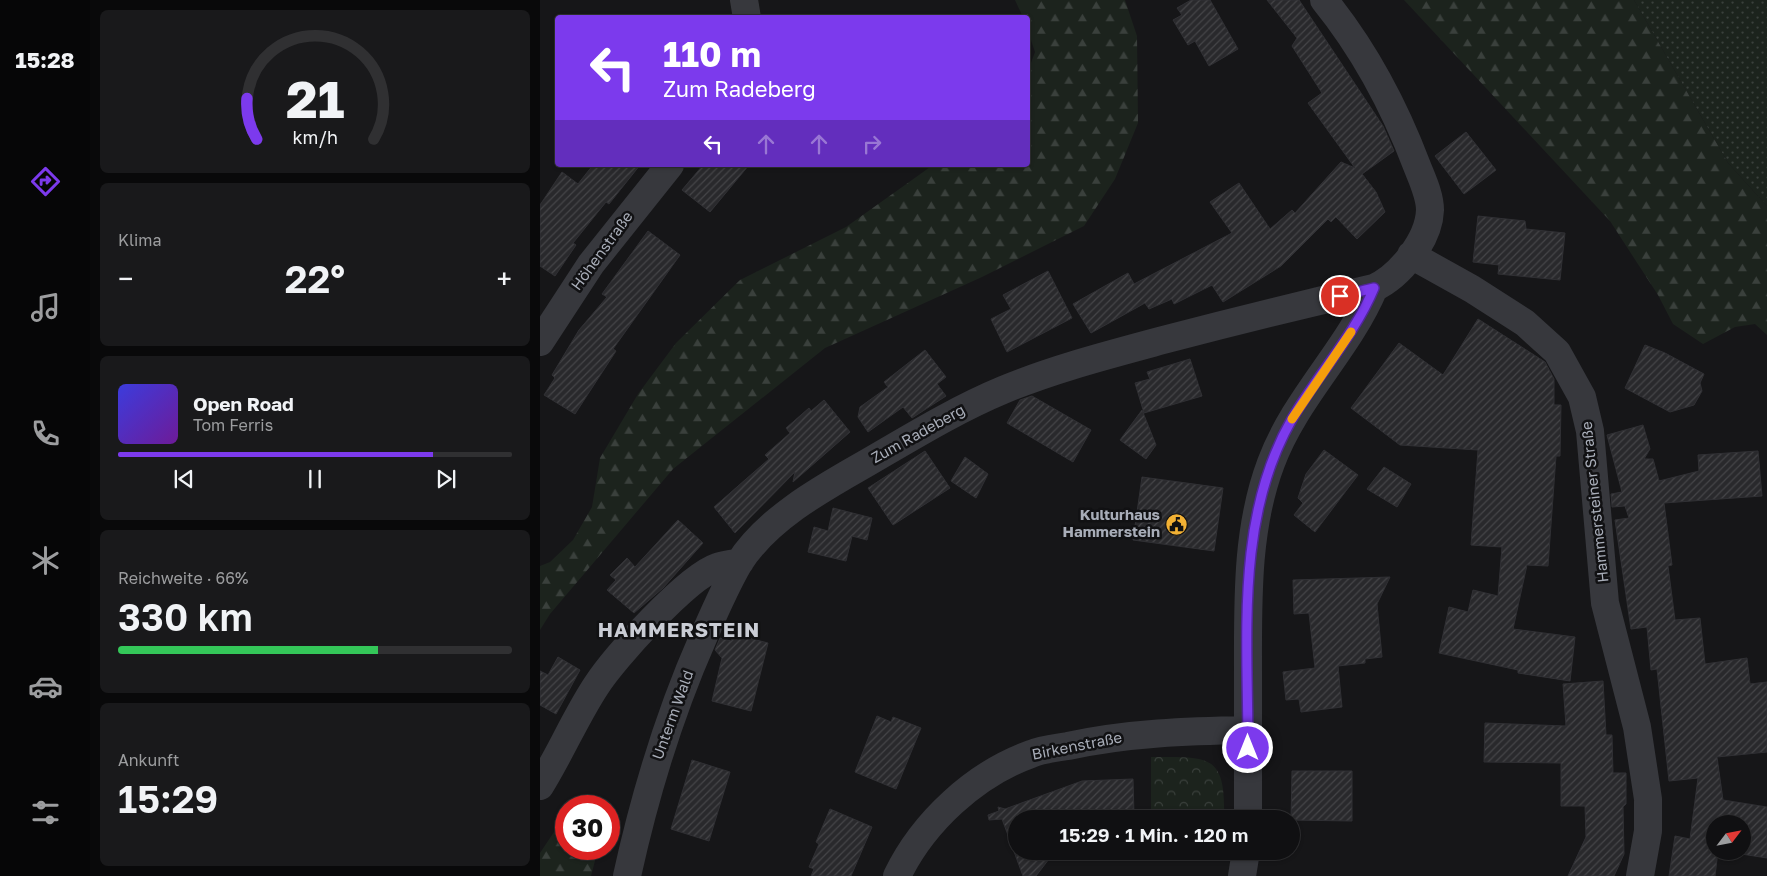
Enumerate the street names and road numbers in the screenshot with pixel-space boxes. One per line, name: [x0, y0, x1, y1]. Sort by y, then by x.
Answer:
street label: Höhenstraße: [567, 207, 636, 293]
street label: Zum Radeberg: [868, 400, 967, 466]
street label: Hammersteiner Straße: [1577, 420, 1611, 584]
street label: Unterm Wald: [648, 668, 697, 762]
street label: Birkenstraße: [1030, 727, 1124, 763]

